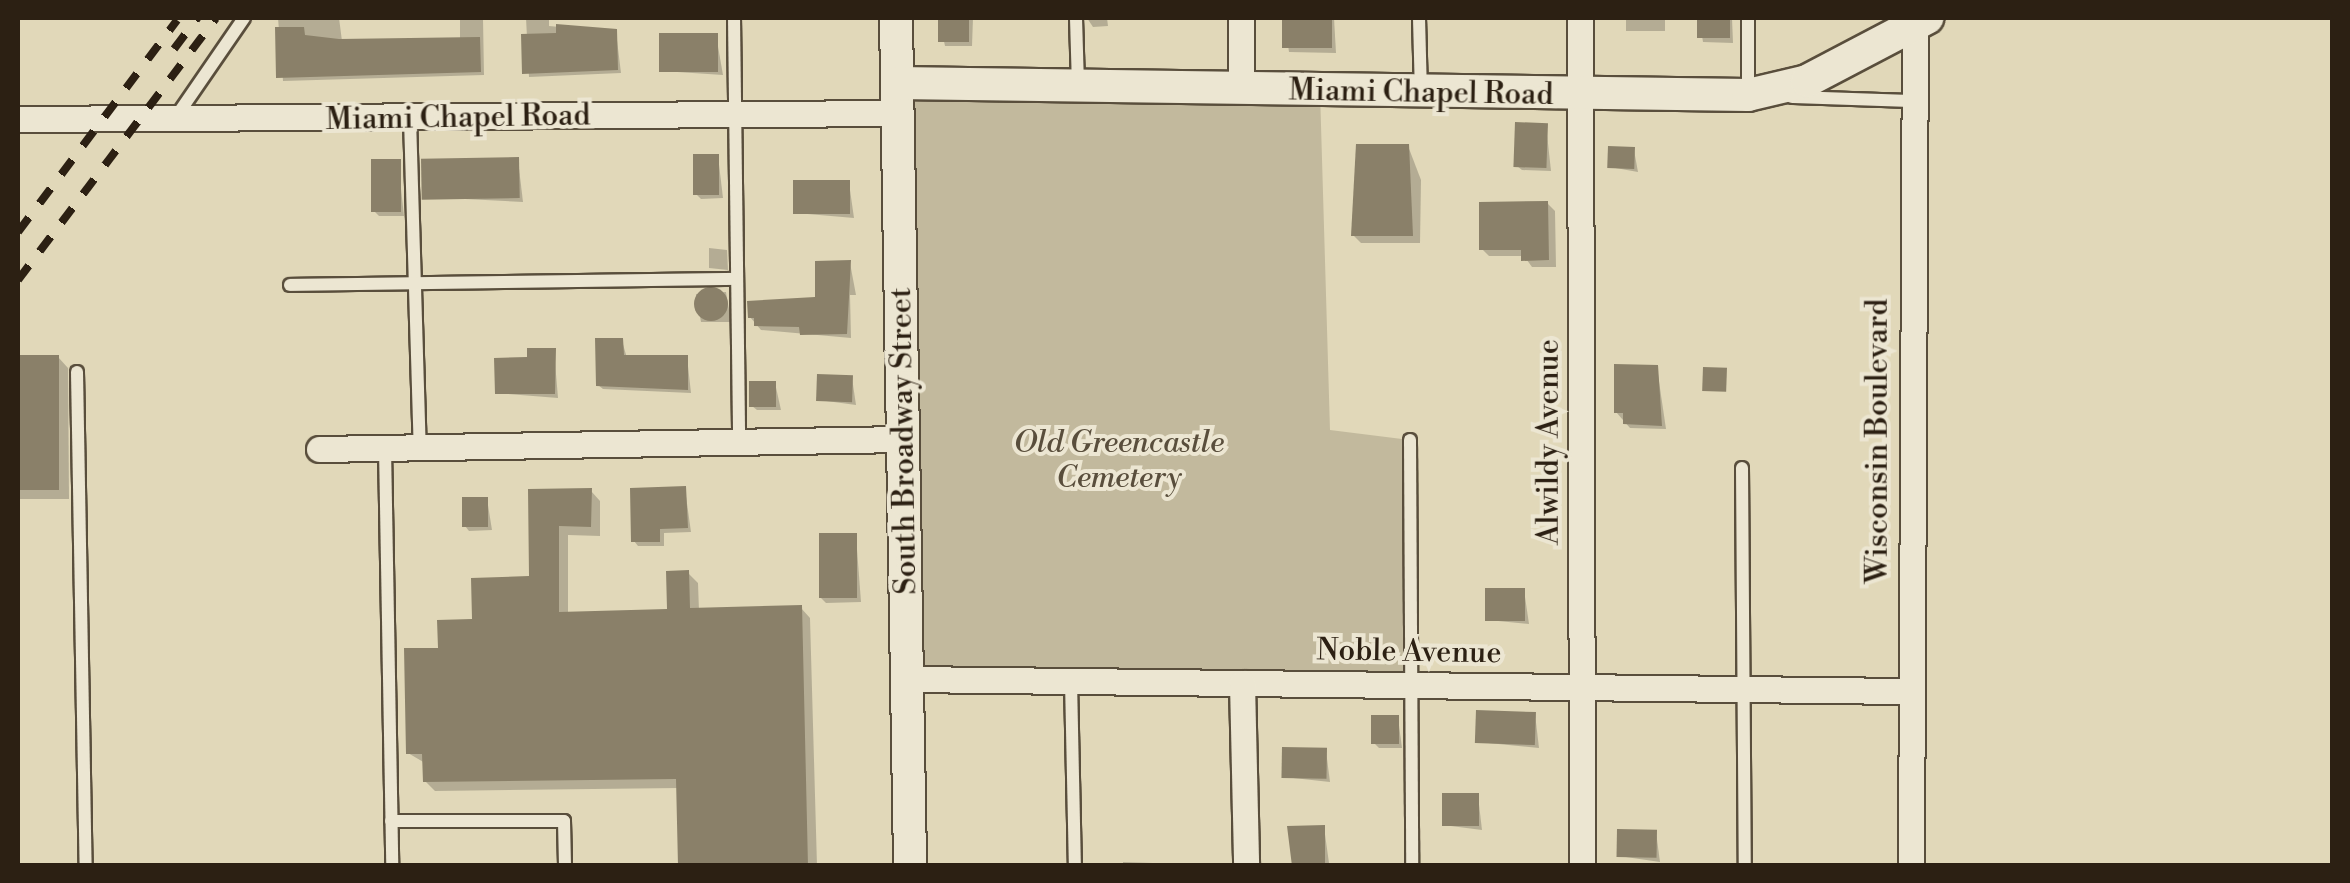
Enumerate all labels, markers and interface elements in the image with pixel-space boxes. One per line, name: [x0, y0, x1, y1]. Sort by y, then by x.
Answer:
street label: Miami Chapel Road: [1288, 73, 1554, 113]
street label: Miami Chapel Road: [325, 98, 591, 138]
street label: South Broadway Street: [883, 287, 925, 595]
street label: Wisconsin Boulevard: [1860, 299, 1896, 583]
street label: Alwildy Avenue: [1531, 339, 1567, 545]
park label: Old Greencastle Cemetery: [1014, 425, 1224, 496]
street label: Noble Avenue: [1316, 632, 1502, 672]

